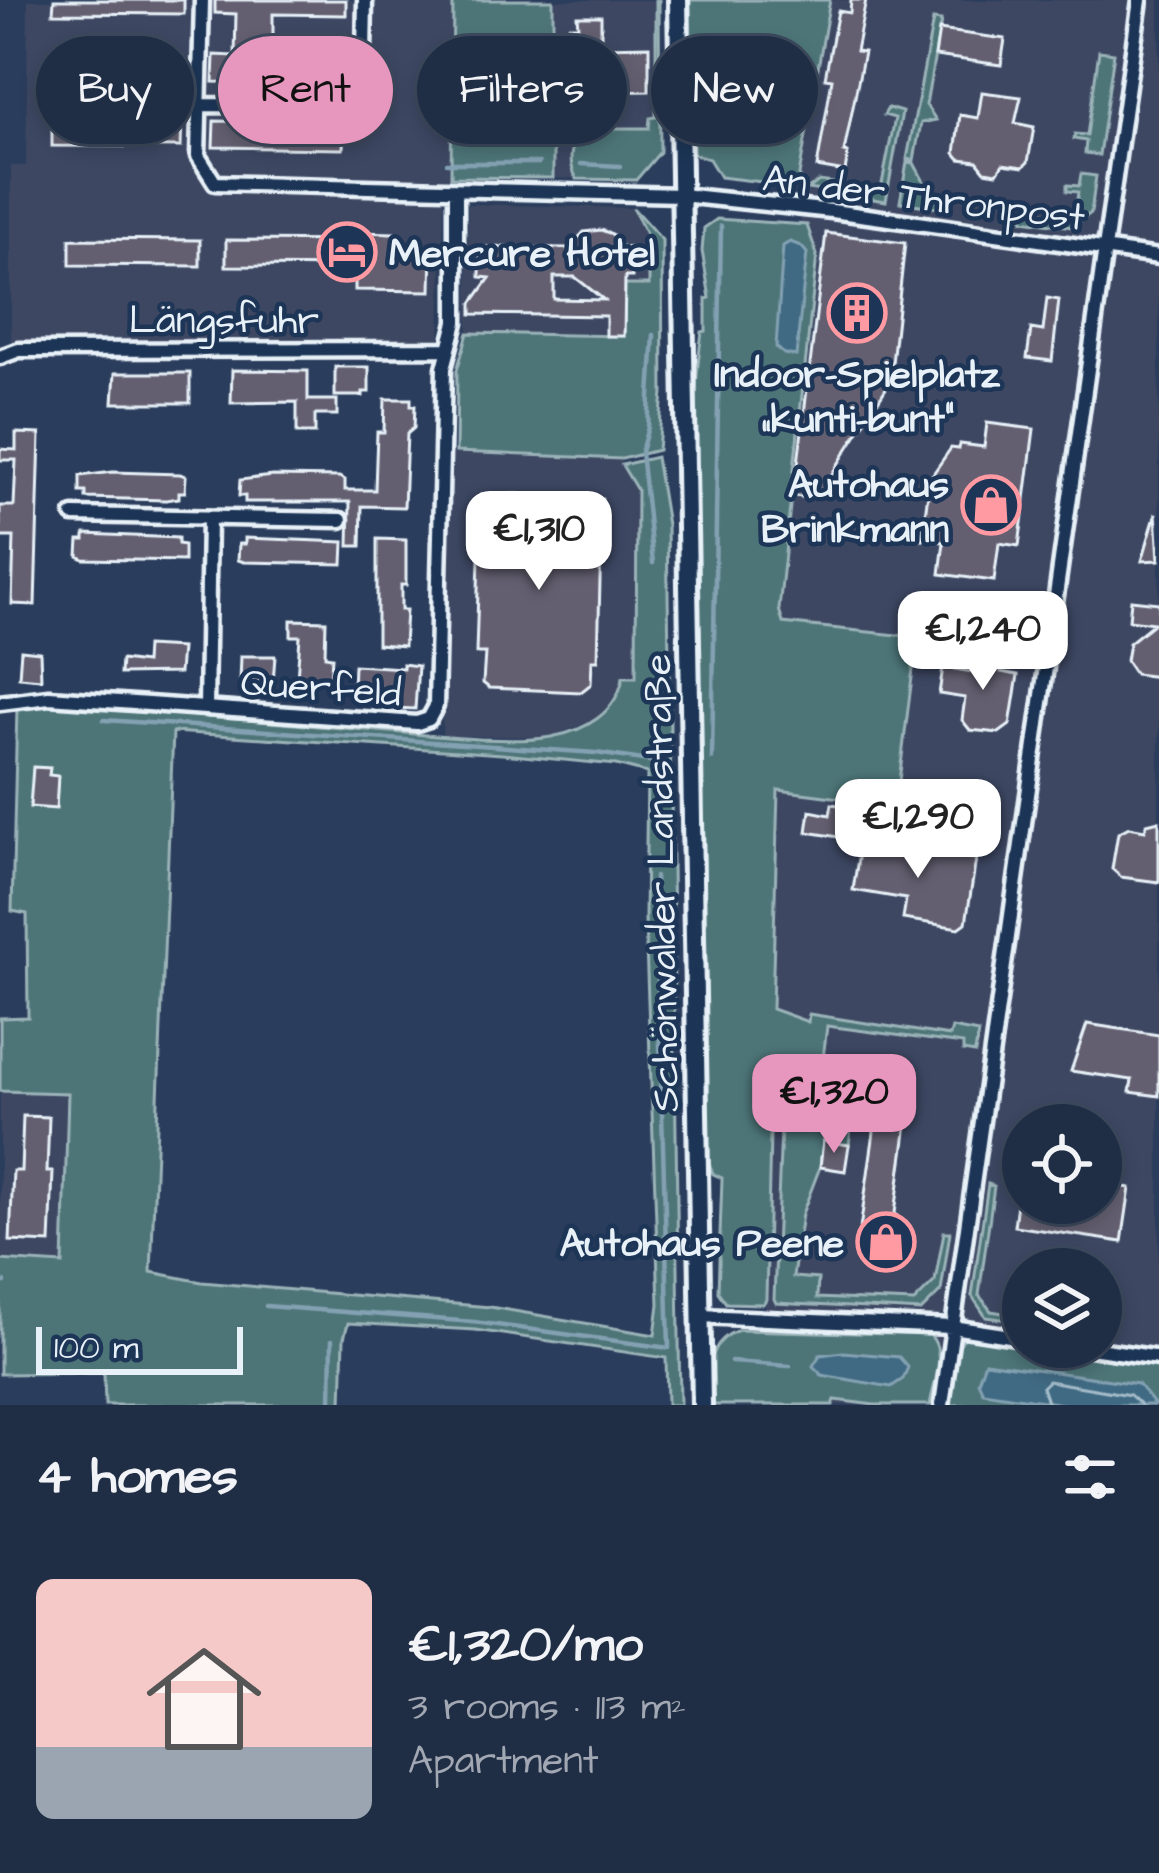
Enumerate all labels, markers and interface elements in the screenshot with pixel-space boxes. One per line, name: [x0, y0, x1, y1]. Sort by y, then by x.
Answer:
chip: Buy: [36, 36, 194, 144]
chip: Rent: [218, 36, 393, 144]
chip: Filters: [417, 36, 627, 144]
chip: New: [651, 36, 818, 144]
street label: An der Thronpost: [760, 152, 1088, 246]
hotel icon: Mercure Hotel: [316, 221, 378, 283]
place label: Mercure Hotel: [389, 228, 655, 282]
building icon: Indoor-Spielplatz „kunti-bunt“: [826, 282, 888, 344]
street label: Längsfuhr: [129, 295, 319, 349]
place label: Indoor-Spielplatz „kunti-bunt“: [714, 349, 1000, 448]
place label: Autohaus Brinkmann: [761, 459, 949, 558]
shop icon: Autohaus Brinkmann: [960, 474, 1022, 536]
pin: €1,310: [441, 491, 637, 593]
text: €1,310: [493, 503, 585, 557]
pin: €1,240: [885, 591, 1081, 693]
text: €1,240: [925, 603, 1041, 657]
street label: Schönwalder Landstraße: [632, 653, 694, 1112]
street label: Querfeld: [239, 656, 403, 722]
pin: €1,290: [820, 779, 1016, 881]
text: €1,290: [862, 791, 974, 845]
pin: €1,320: [736, 1054, 932, 1156]
text: €1,320: [779, 1066, 889, 1120]
map controls: [1002, 1104, 1122, 1368]
button: locate: [1002, 1104, 1122, 1224]
shop icon: Autohaus Peene: [855, 1211, 917, 1273]
place label: Autohaus Peene: [560, 1218, 844, 1272]
button: layers: [1002, 1248, 1122, 1368]
scale bar: [36, 1321, 243, 1374]
text: 100 m: [54, 1325, 139, 1371]
text: 4 homes: [36, 1442, 238, 1513]
icon: filters: [1057, 1444, 1123, 1510]
text: €1,320/mo: [408, 1610, 643, 1681]
icon: home: [132, 1627, 276, 1771]
text: 3 rooms · 113 m²: [408, 1681, 686, 1735]
text: Apartment: [408, 1735, 599, 1789]

